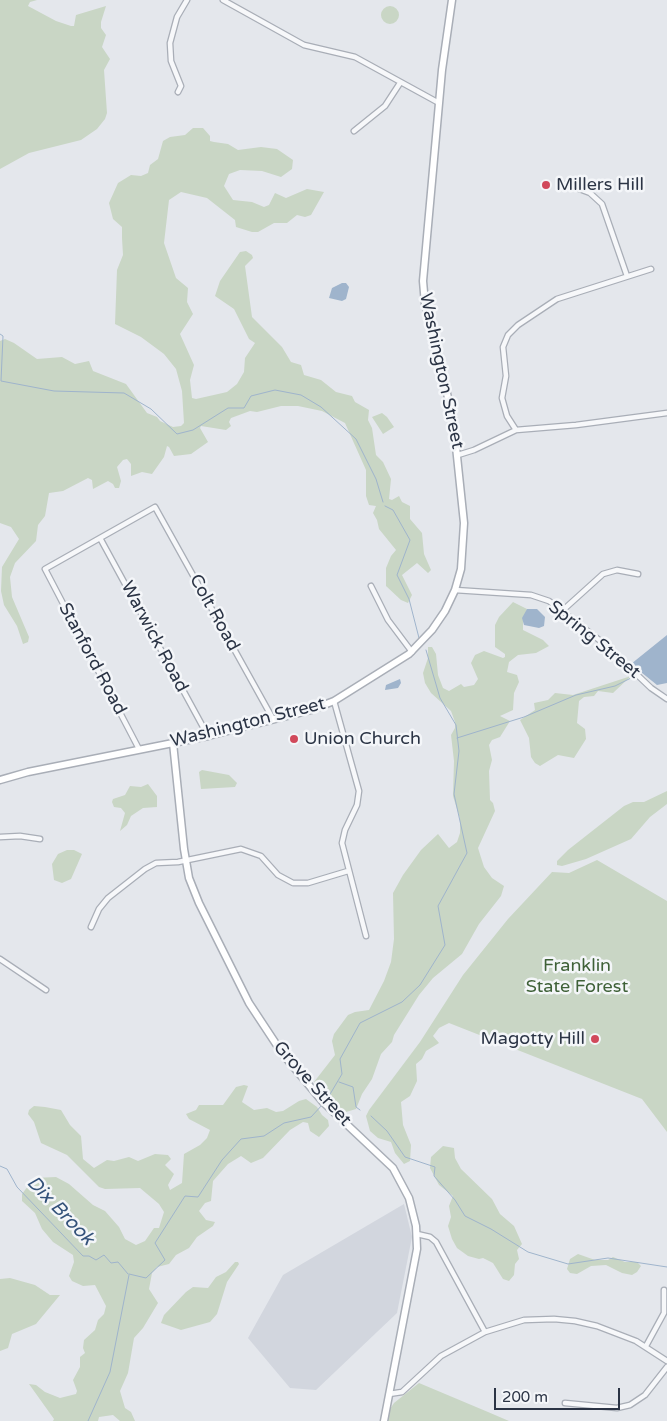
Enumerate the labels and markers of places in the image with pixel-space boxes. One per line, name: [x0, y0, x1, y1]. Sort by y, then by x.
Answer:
place label: Millers Hill: [556, 174, 644, 196]
marker: Millers Hill: [540, 179, 552, 191]
place label: Union Church: [304, 728, 421, 750]
marker: Union Church: [288, 733, 300, 745]
place label: Magotty Hill: [480, 1028, 585, 1050]
marker: Magotty Hill: [589, 1033, 601, 1045]

